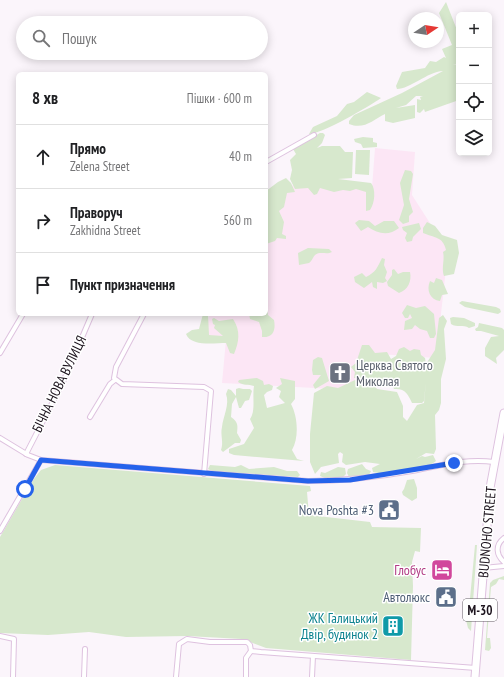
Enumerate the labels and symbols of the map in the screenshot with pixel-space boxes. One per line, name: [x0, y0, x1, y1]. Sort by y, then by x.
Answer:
north arrow: [408, 12, 444, 48]
street label: БІЧНА НОВА ВУЛИЦЯ: [28, 333, 90, 435]
place label: Церква Святого Миколая: [356, 356, 433, 390]
church icon: Церква Святого Миколая: [327, 360, 353, 386]
route end: [445, 454, 463, 472]
route start: [16, 480, 34, 498]
street label: BUDNOHO STREET: [474, 485, 500, 579]
public building icon: Nova Poshta #3: [376, 497, 402, 523]
place label: Nova Poshta #3: [299, 501, 374, 519]
hotel icon: Глобус: [429, 557, 455, 583]
place label: Глобус: [394, 561, 426, 579]
public building icon: Автолюкс: [433, 584, 459, 610]
place label: Автолюкс: [383, 588, 430, 606]
road number: М-30: [463, 599, 497, 621]
place label: ЖК Галицький Двір, будинок 2: [301, 609, 378, 643]
building icon: ЖК Галицький Двір, будинок 2: [380, 613, 406, 639]

